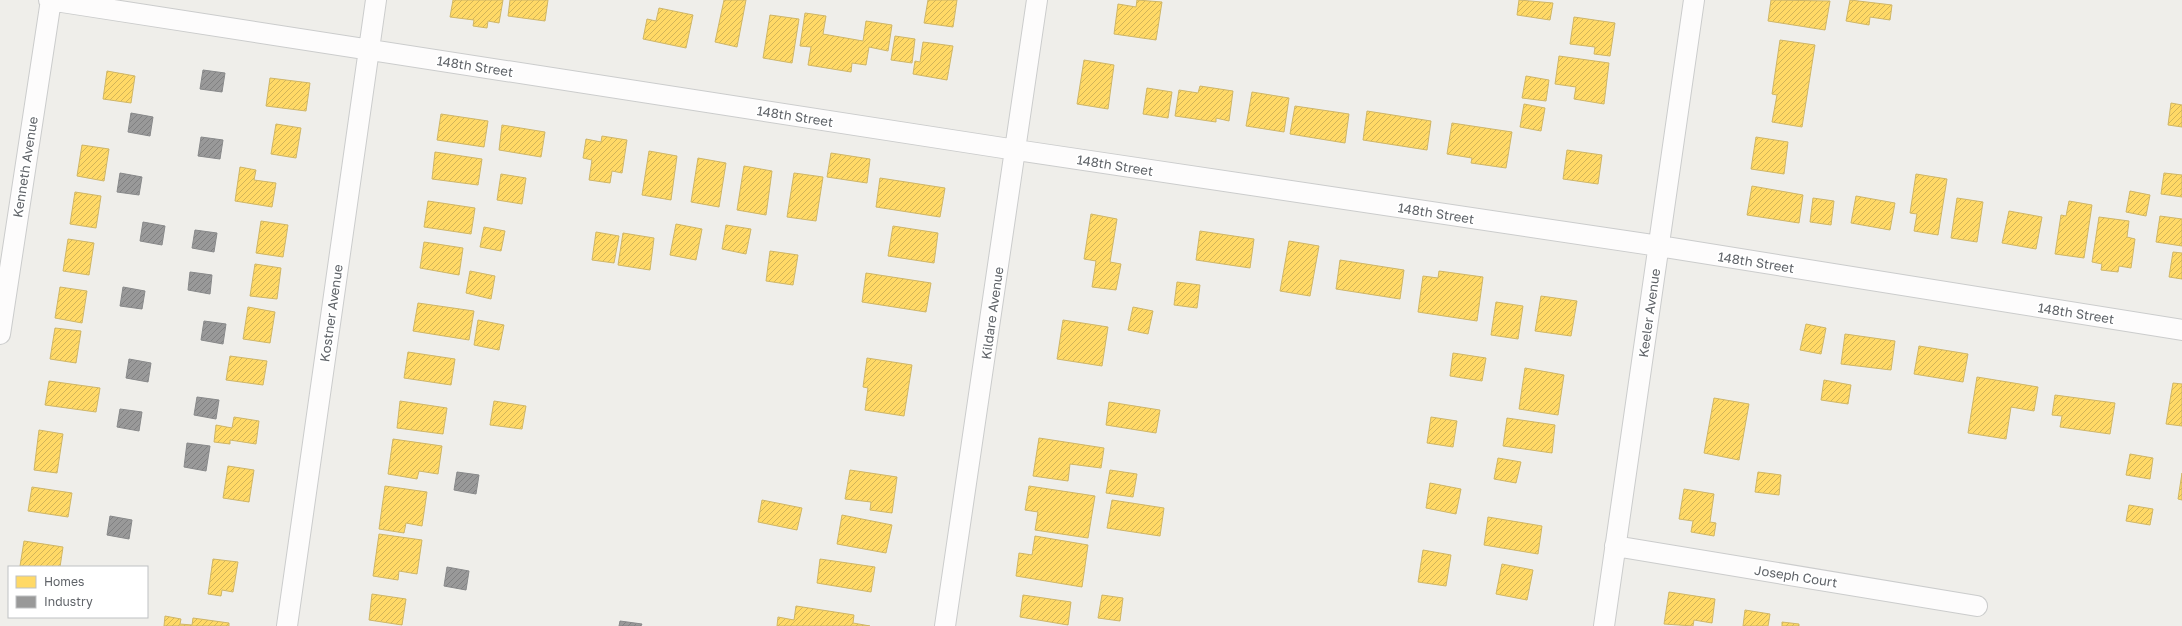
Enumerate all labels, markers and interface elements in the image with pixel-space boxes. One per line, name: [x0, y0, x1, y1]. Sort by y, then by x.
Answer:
street label: 148th Street: [436, 52, 514, 80]
street label: 148th Street: [756, 102, 834, 130]
street label: Kenneth Avenue: [9, 115, 41, 219]
street label: 148th Street: [1076, 151, 1154, 179]
street label: 148th Street: [1397, 199, 1475, 227]
street label: 148th Street: [1717, 248, 1795, 276]
street label: Kostner Avenue: [316, 263, 346, 363]
street label: Kildare Avenue: [978, 266, 1006, 360]
street label: Keeler Avenue: [1635, 268, 1663, 358]
street label: 148th Street: [2037, 299, 2115, 327]
street label: Joseph Court: [1753, 562, 1839, 590]
legend: [8, 566, 148, 618]
text: Homes: [44, 574, 84, 589]
text: Industry: [44, 594, 93, 609]

